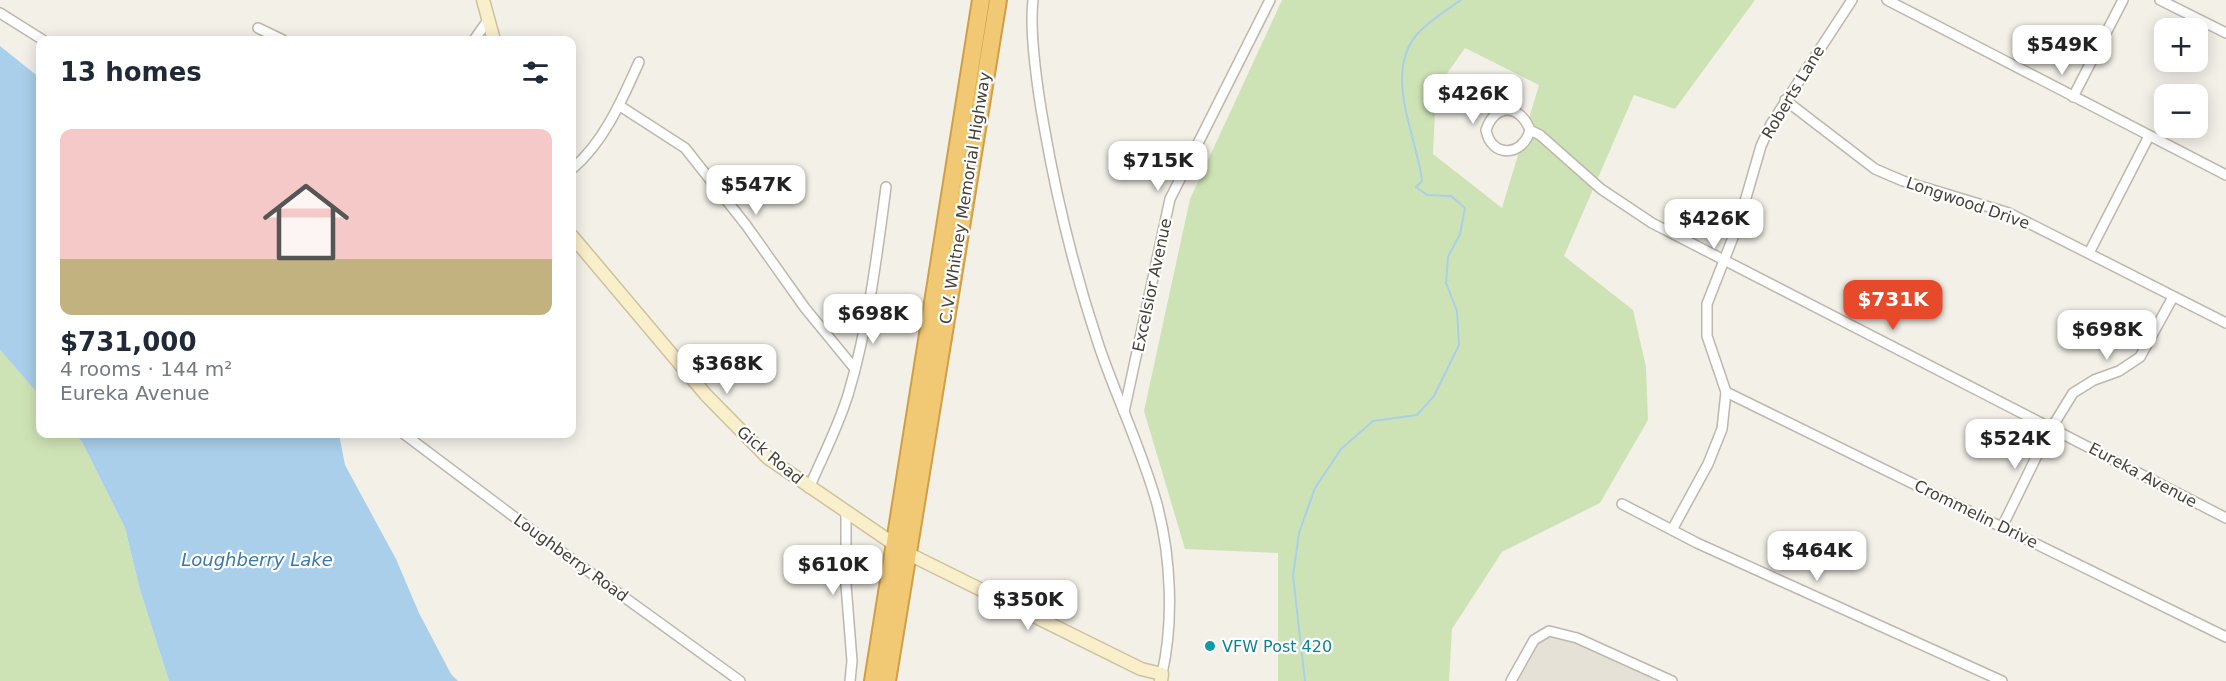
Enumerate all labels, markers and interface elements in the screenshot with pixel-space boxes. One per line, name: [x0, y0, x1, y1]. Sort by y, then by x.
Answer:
map controls: [2154, 18, 2208, 138]
button: +: [2154, 18, 2208, 72]
pin: $549K: [2020, 25, 2104, 76]
text: $549K: [2026, 32, 2098, 56]
street label: Roberts Lane: [1758, 42, 1828, 142]
icon: filters: [519, 56, 552, 89]
text: 13 homes: [60, 57, 202, 87]
street label: C.V. Whitney Memorial Highway: [936, 71, 994, 325]
pin: $426K: [1431, 74, 1515, 125]
text: $426K: [1437, 81, 1509, 105]
button: −: [2154, 84, 2208, 138]
pin: $715K: [1116, 141, 1200, 192]
text: $715K: [1122, 148, 1194, 172]
pin: $547K: [714, 165, 798, 216]
icon: home: [252, 168, 360, 276]
text: $547K: [720, 172, 792, 196]
street label: Longwood Drive: [1904, 173, 2032, 233]
pin: $426K: [1672, 199, 1756, 250]
text: $426K: [1678, 206, 1750, 230]
street label: Excelsior Avenue: [1129, 216, 1175, 354]
pin: $731K: [1851, 280, 1935, 331]
text: $731K: [1857, 287, 1929, 311]
pin: $698K: [831, 294, 915, 345]
text: $698K: [837, 301, 909, 325]
pin: $698K: [2065, 310, 2149, 361]
text: $698K: [2071, 317, 2143, 341]
text: $731,000: [60, 327, 197, 357]
pin: $368K: [685, 344, 769, 395]
text: $368K: [691, 351, 763, 375]
text: 4 rooms · 144 m²: [60, 357, 232, 381]
text: Eureka Avenue: [60, 381, 210, 405]
pin: $524K: [1973, 419, 2057, 470]
street label: Gick Road: [733, 422, 807, 488]
text: $524K: [1979, 426, 2051, 450]
street label: Eureka Avenue: [2086, 439, 2200, 511]
street label: Crommelin Drive: [1911, 476, 2041, 552]
street label: Loughberry Road: [510, 510, 632, 606]
pin: $464K: [1775, 531, 1859, 582]
text: $464K: [1781, 538, 1853, 562]
pin: $610K: [791, 545, 875, 596]
water label: Loughberry Lake: [181, 549, 333, 570]
text: $610K: [797, 552, 869, 576]
pin: $350K: [986, 580, 1070, 631]
text: $350K: [992, 587, 1064, 611]
place label: VFW Post 420: [1222, 637, 1332, 656]
marker: VFW Post 420: [1203, 639, 1217, 653]

